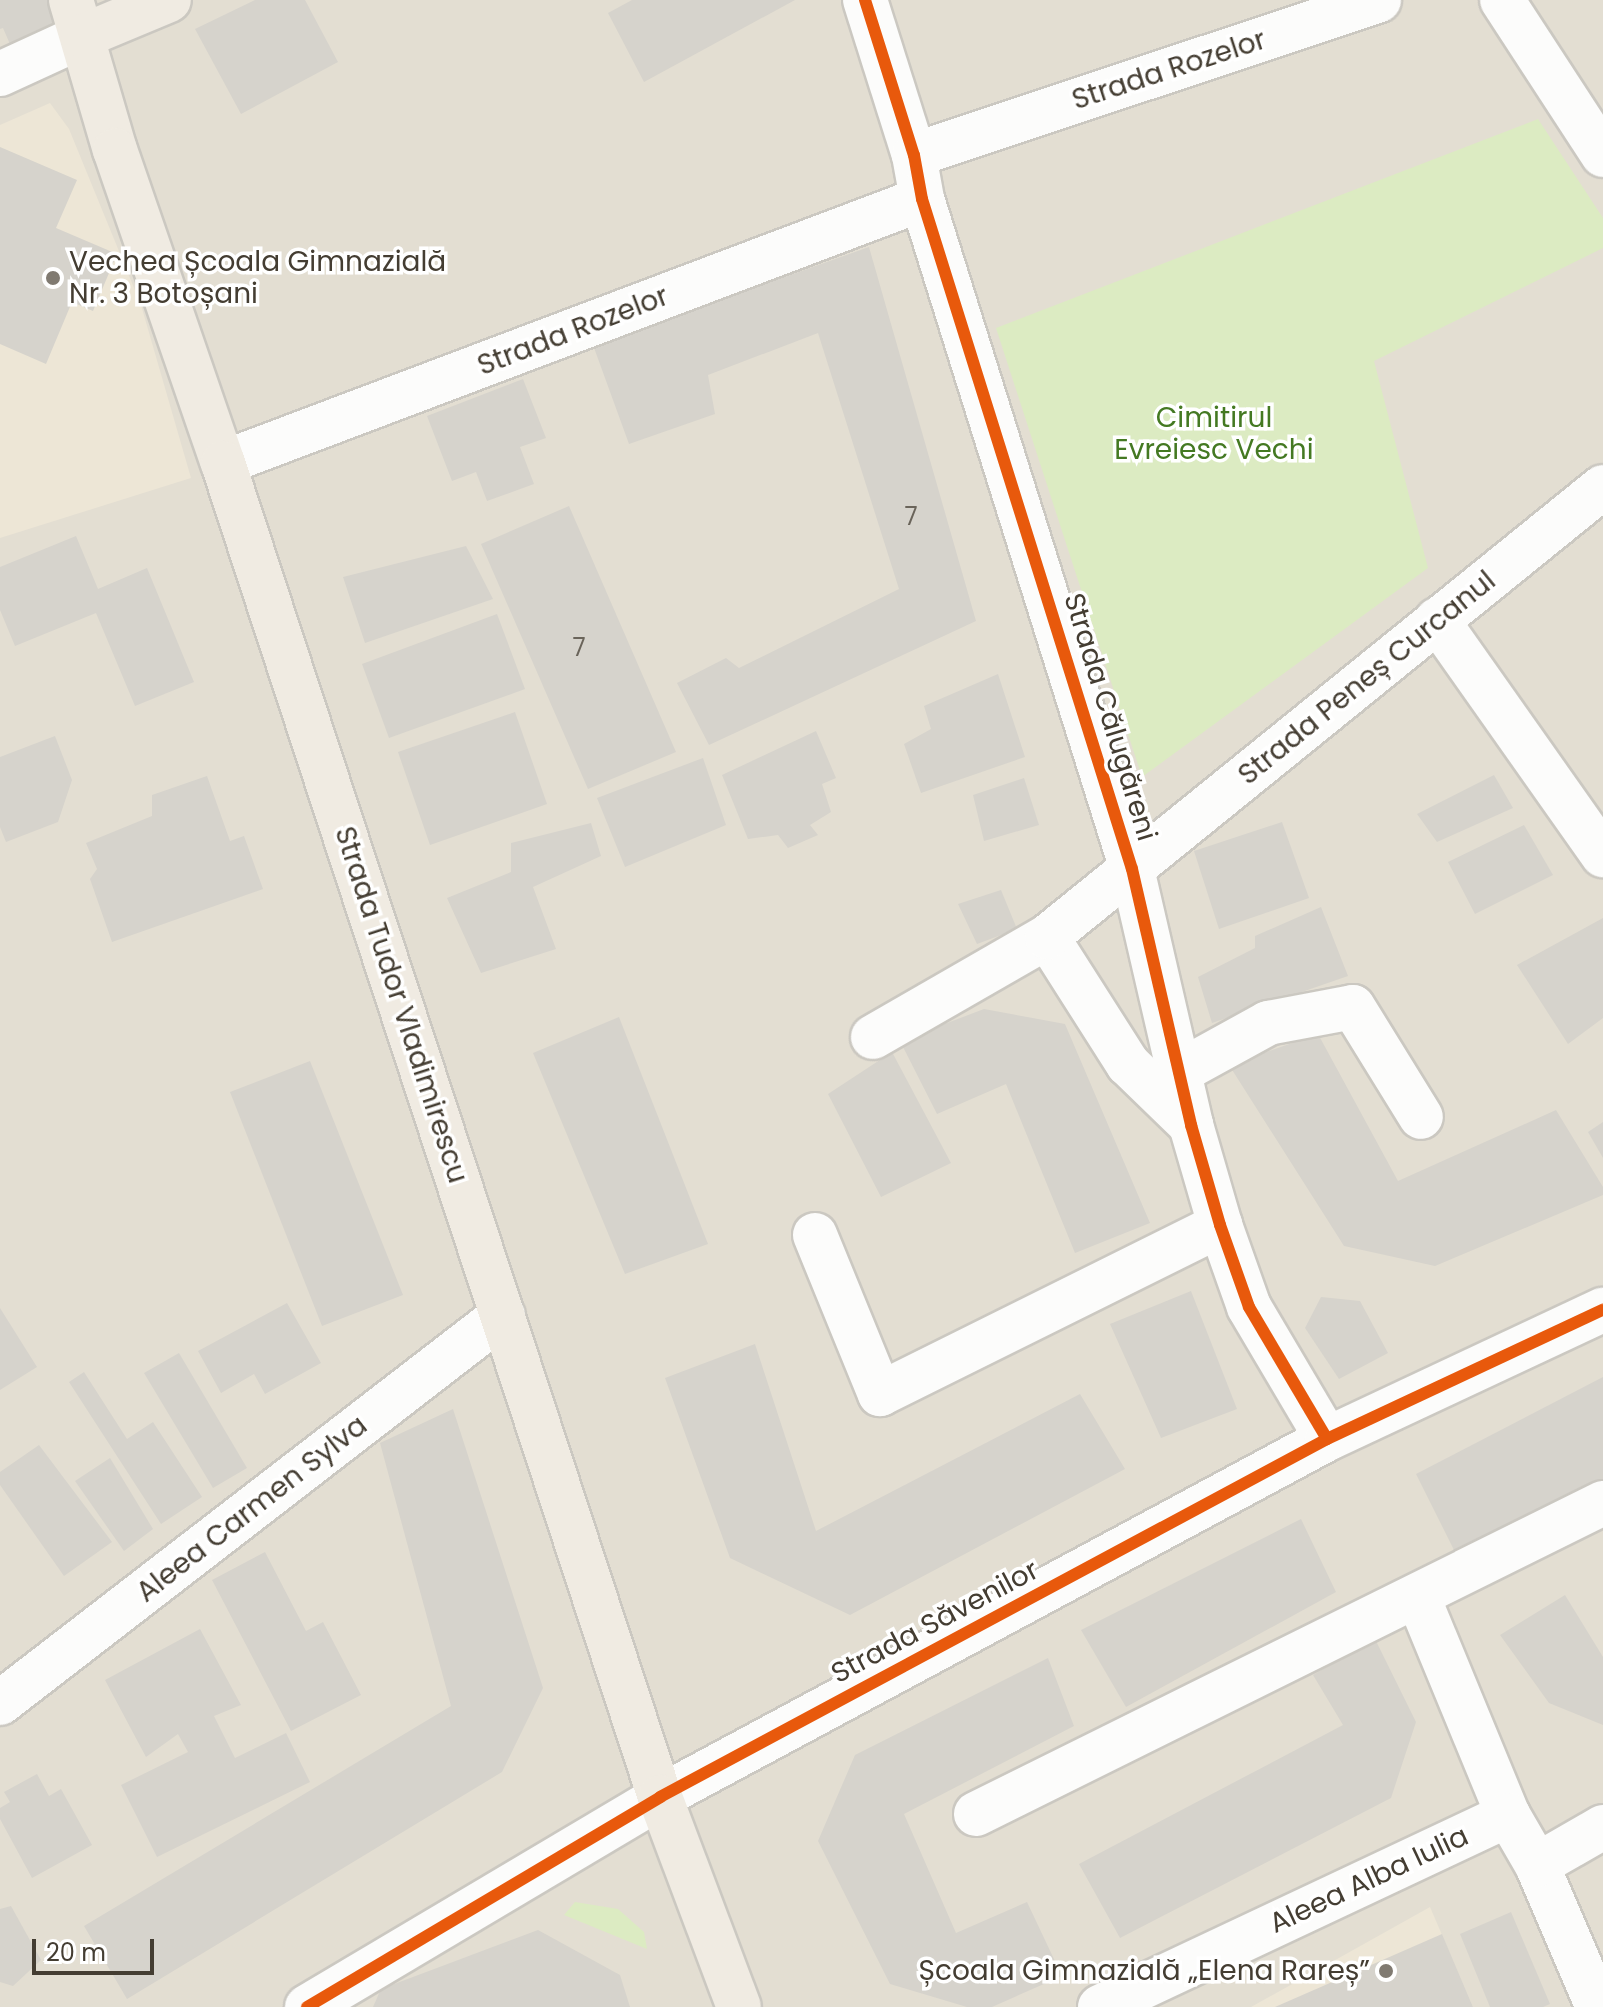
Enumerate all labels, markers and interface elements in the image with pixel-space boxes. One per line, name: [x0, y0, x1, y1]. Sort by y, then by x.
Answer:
street label: Strada Rozelor: [1068, 23, 1270, 117]
place label: Vechea Școala Gimnazială Nr. 3 Botoșani: [69, 245, 446, 311]
marker: Vechea Școala Gimnazială Nr. 3 Botoșani: [44, 269, 62, 287]
street label: Strada Rozelor: [473, 279, 673, 383]
park label: Cimitirul Evreiesc Vechi: [1114, 401, 1314, 467]
house number: 7: [904, 503, 918, 531]
street label: Strada Peneș Curcanul: [1232, 564, 1502, 792]
street label: Strada Călugăreni: [1056, 589, 1164, 845]
house number: 7: [572, 634, 586, 662]
street label: Strada Tudor Vladimirescu: [327, 823, 475, 1187]
street label: Aleea Carmen Sylva: [130, 1409, 374, 1609]
street label: Strada Săvenilor: [826, 1553, 1044, 1691]
street label: Aleea Alba Iulia: [1264, 1819, 1474, 1941]
scale bar: [36, 1923, 158, 1973]
text: 20 m: [46, 1936, 106, 1969]
place label: Școala Gimnazială „Elena Rareș”: [918, 1954, 1370, 1988]
marker: Școala Gimnazială „Elena Rareș”: [1377, 1962, 1395, 1980]

